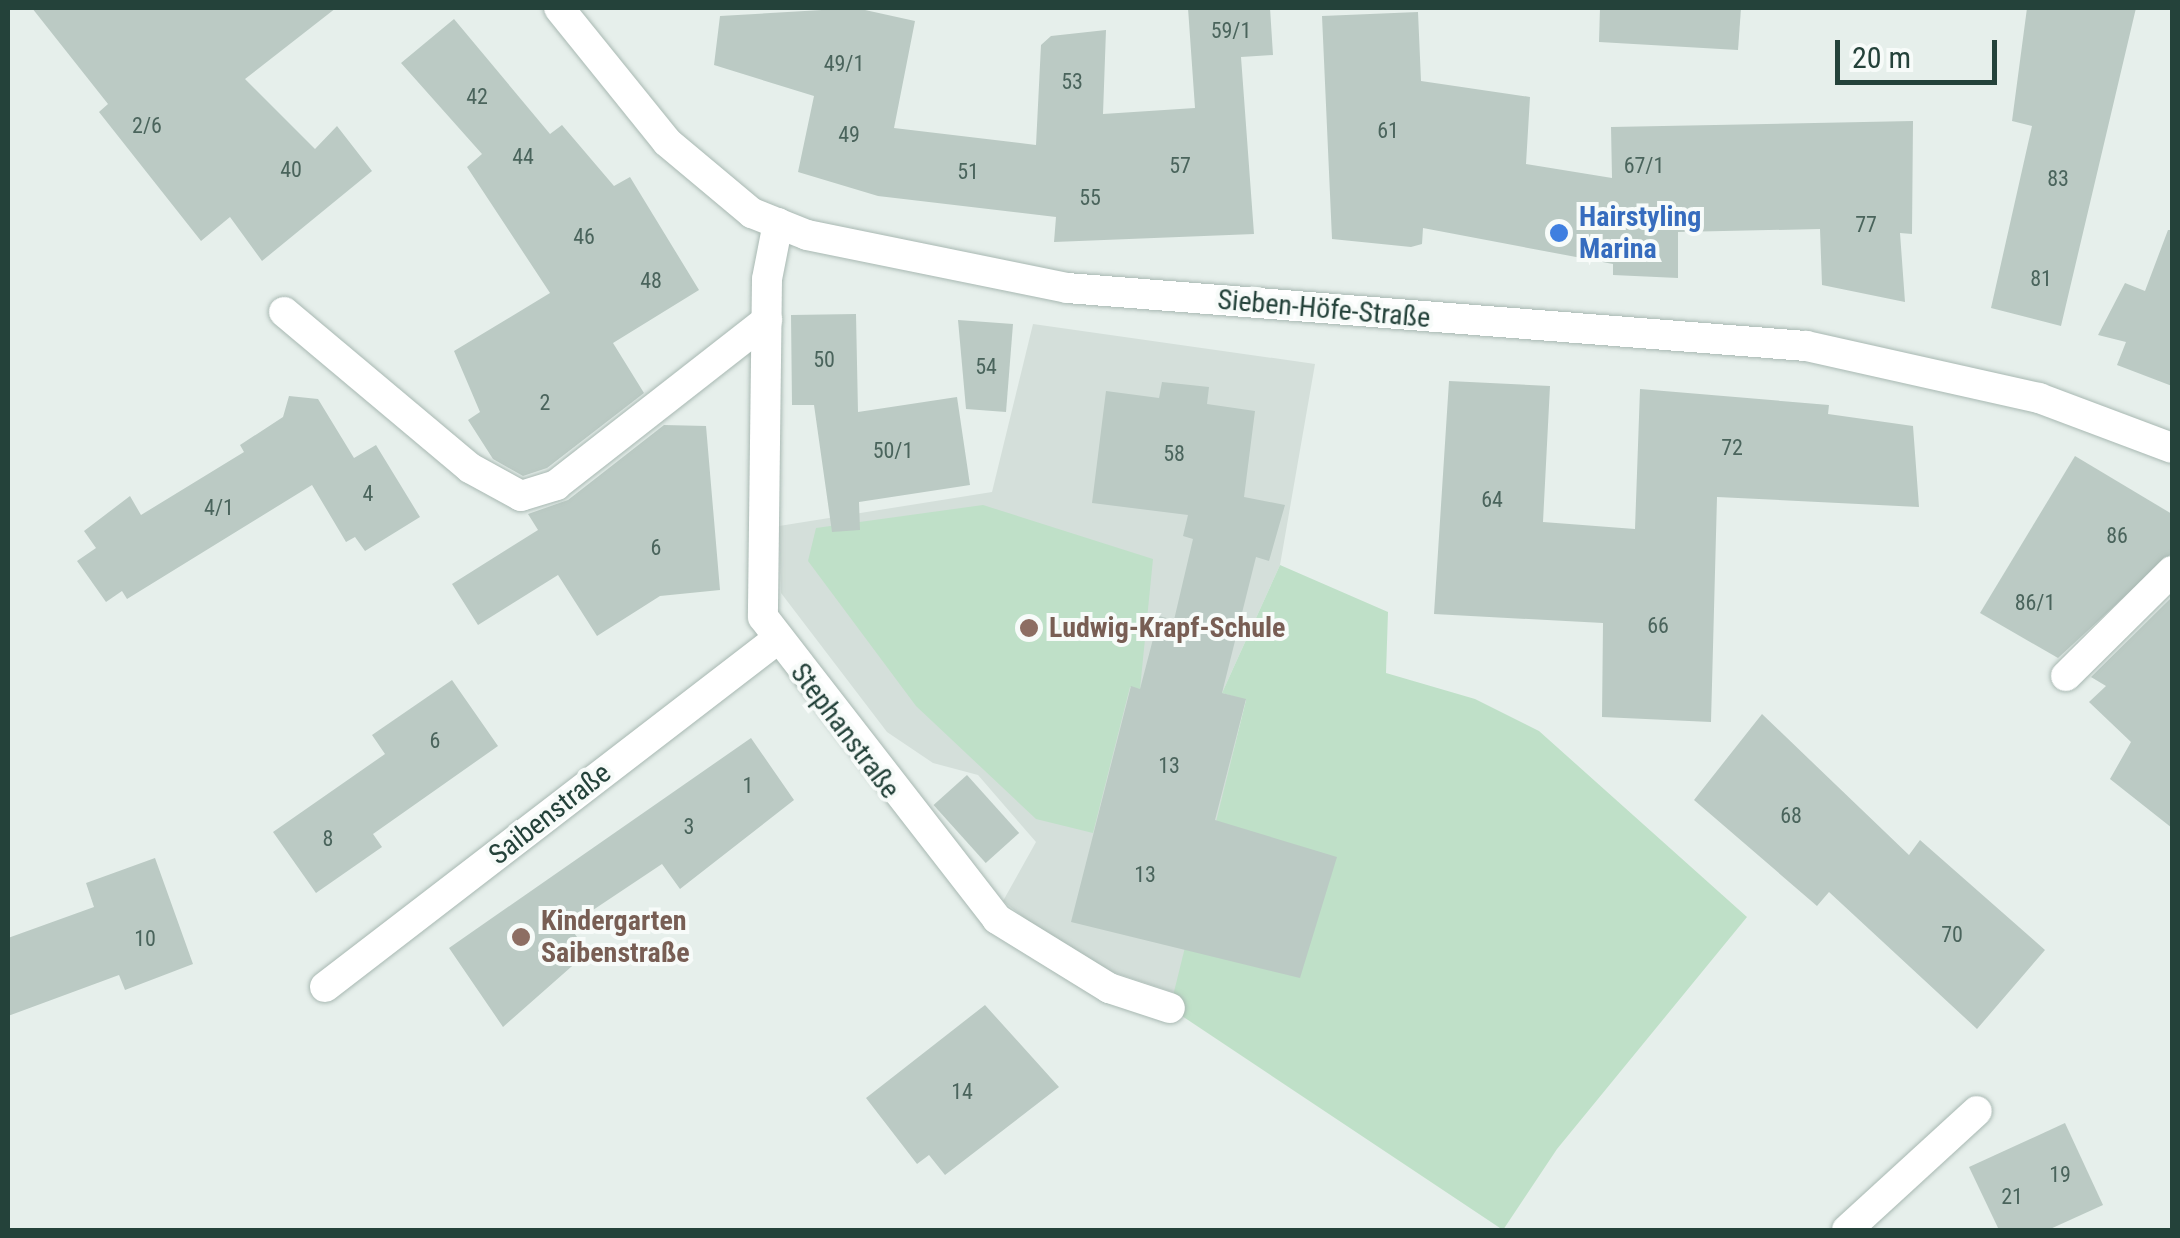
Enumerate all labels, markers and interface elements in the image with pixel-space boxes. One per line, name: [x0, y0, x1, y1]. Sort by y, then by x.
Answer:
house number: 59/1: [1211, 18, 1251, 44]
scale bar: [1840, 20, 2002, 82]
text: 20 m: [1852, 40, 1911, 75]
house number: 49/1: [824, 51, 864, 77]
house number: 53: [1061, 69, 1083, 95]
house number: 42: [466, 84, 488, 110]
house number: 2/6: [132, 113, 162, 139]
house number: 61: [1377, 118, 1399, 144]
house number: 49: [838, 122, 860, 148]
house number: 44: [512, 144, 534, 170]
house number: 57: [1169, 153, 1191, 179]
house number: 67/1: [1624, 153, 1664, 179]
house number: 40: [280, 157, 302, 183]
house number: 51: [957, 159, 979, 185]
house number: 83: [2047, 166, 2069, 192]
house number: 55: [1079, 185, 1101, 211]
place label: Hairstyling Marina: [1579, 200, 1701, 266]
house number: 77: [1855, 212, 1877, 238]
marker: Hairstyling Marina: [1548, 222, 1570, 244]
house number: 46: [573, 224, 595, 250]
house number: 81: [2030, 266, 2052, 292]
house number: 48: [640, 268, 662, 294]
street label: Sieben-Höfe-Straße: [1216, 283, 1432, 335]
house number: 50: [813, 347, 835, 373]
house number: 54: [975, 354, 997, 380]
house number: 2: [540, 390, 550, 416]
house number: 72: [1721, 435, 1743, 461]
house number: 50/1: [873, 438, 913, 464]
house number: 58: [1163, 441, 1185, 467]
house number: 4: [363, 481, 373, 507]
house number: 64: [1481, 487, 1503, 513]
house number: 4/1: [204, 495, 234, 521]
house number: 86: [2106, 523, 2128, 549]
house number: 6: [651, 535, 661, 561]
house number: 86/1: [2015, 590, 2055, 616]
place label: Ludwig-Krapf-Schule: [1049, 611, 1285, 645]
house number: 66: [1647, 613, 1669, 639]
marker: Ludwig-Krapf-Schule: [1018, 617, 1040, 639]
street label: Stephanstraße: [783, 657, 907, 805]
house number: 6: [430, 728, 440, 754]
house number: 13: [1158, 753, 1180, 779]
street label: Saibenstraße: [483, 756, 617, 872]
house number: 1: [743, 773, 753, 799]
house number: 68: [1780, 803, 1802, 829]
house number: 3: [684, 814, 694, 840]
house number: 8: [323, 826, 333, 852]
house number: 13: [1134, 862, 1156, 888]
place label: Kindergarten Saibenstraße: [541, 904, 690, 970]
house number: 70: [1941, 922, 1963, 948]
house number: 10: [134, 926, 156, 952]
marker: Kindergarten Saibenstraße: [510, 926, 532, 948]
house number: 14: [951, 1079, 973, 1105]
house number: 19: [2049, 1162, 2071, 1188]
house number: 21: [2001, 1184, 2023, 1210]

